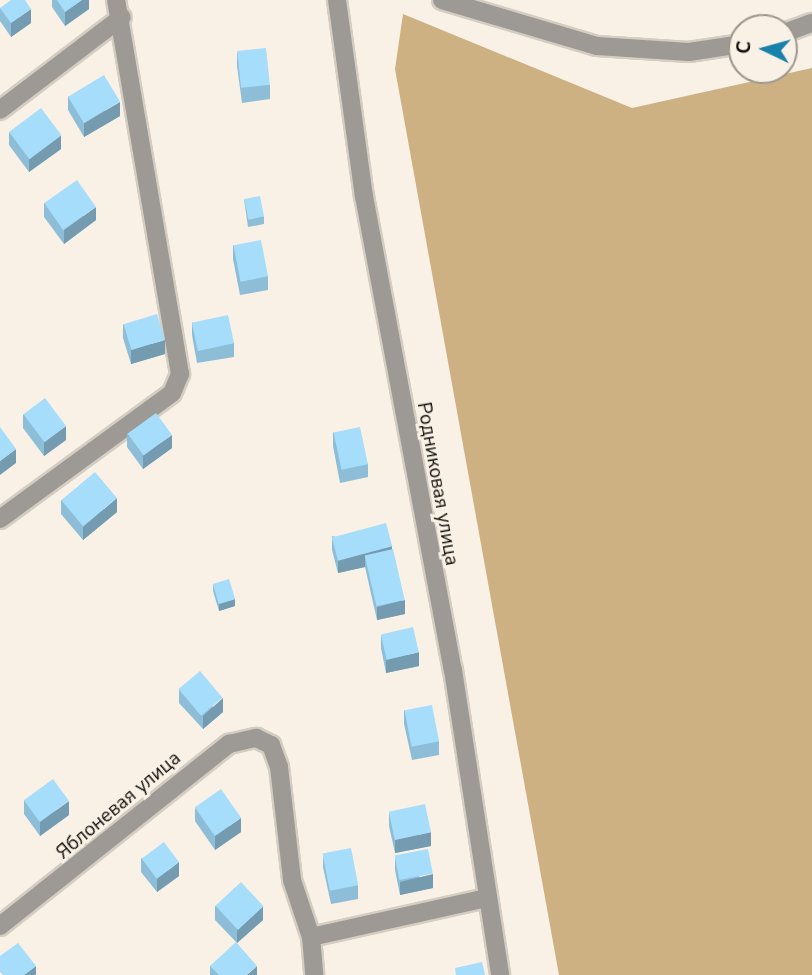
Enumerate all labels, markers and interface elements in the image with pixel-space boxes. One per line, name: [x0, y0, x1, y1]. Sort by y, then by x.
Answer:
north arrow: [728, 14, 798, 84]
text: С: [731, 40, 758, 55]
street label: Родниковая улица: [411, 401, 463, 567]
street label: Яблоневая улица: [52, 747, 186, 865]

